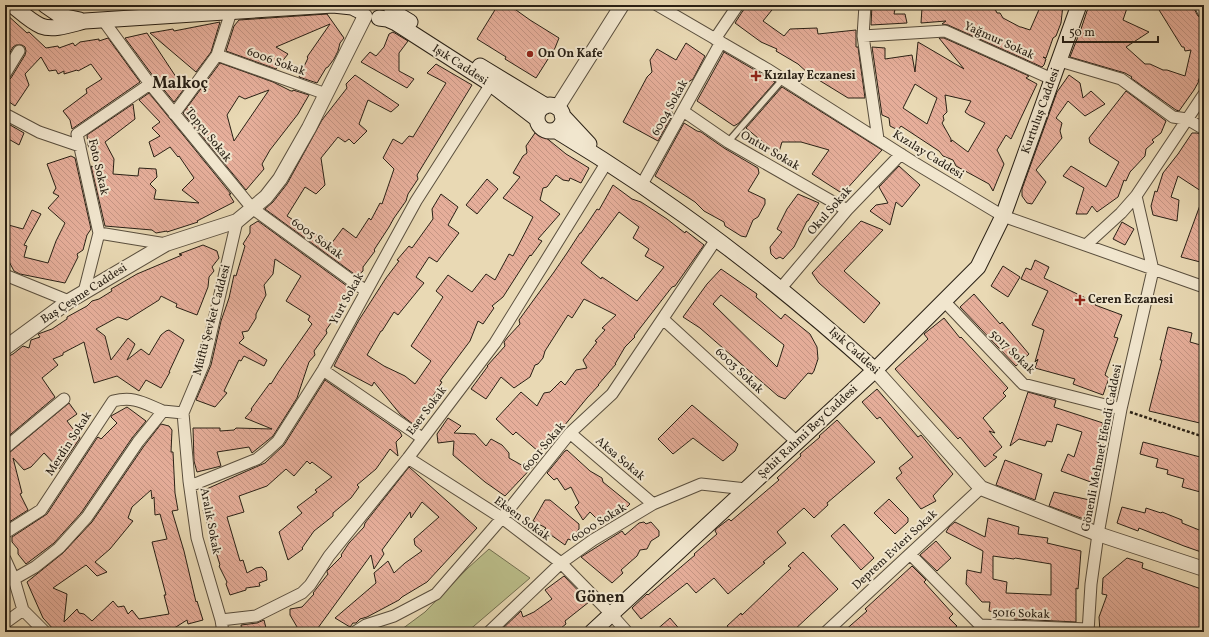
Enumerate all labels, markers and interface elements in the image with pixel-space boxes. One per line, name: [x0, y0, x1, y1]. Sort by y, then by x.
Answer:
street label: Yağmur Sokak: [961, 18, 1037, 64]
scale bar: [1063, 18, 1158, 44]
text: 50 m: [1069, 25, 1095, 41]
street label: Işık Caddesi: [429, 41, 491, 89]
street label: 6006 Sokak: [244, 44, 308, 80]
place label: On On Kafe: [538, 46, 603, 62]
marker: On On Kafe: [525, 49, 535, 59]
street label: Kurtuluş Caddesi: [1018, 65, 1064, 156]
place label: Kızılay Eczanesi: [764, 68, 856, 84]
marker: Kızılay Eczanesi: [751, 71, 761, 81]
district label: Malkoç: [152, 73, 208, 95]
street label: 6004 Sokak: [648, 77, 692, 139]
street label: Topçu Sokak: [181, 104, 235, 166]
street label: Ontur Sokak: [737, 127, 803, 175]
street label: Kızılay Caddesi: [889, 127, 967, 183]
street label: Foto Sokak: [84, 137, 112, 197]
street label: Okul Sokak: [804, 183, 856, 239]
street label: 6005 Sokak: [288, 215, 347, 264]
street label: Baş Çeşme Caddesi: [38, 260, 131, 328]
street label: Müftü Şevket Caddesi: [190, 262, 235, 377]
street label: Yurt Sokak: [326, 270, 368, 328]
place label: Ceren Eczanesi: [1088, 292, 1173, 308]
marker: Ceren Eczanesi: [1075, 295, 1085, 305]
street label: Işık Caddesi: [825, 324, 883, 379]
street label: 5017 Sokak: [986, 326, 1039, 378]
street label: 6003 Sokak: [711, 344, 767, 398]
street label: Gönenli Mehmet Efendi Caddesi: [1078, 363, 1126, 533]
street label: Şehit Rahmi Bey Caddesi: [755, 381, 862, 483]
street label: Eser Sokak: [403, 383, 451, 439]
street label: Merdin Sokak: [42, 408, 96, 479]
street label: 6001 Sokak: [519, 419, 570, 475]
street label: Aksa Sokak: [592, 433, 649, 485]
street label: Aralık Sokak: [196, 486, 224, 556]
street label: Eksen Sokak: [491, 493, 554, 545]
street label: 6000 Sokak: [568, 499, 630, 546]
street label: Deprem Evleri Sokak: [849, 506, 941, 594]
district label: Gönen: [575, 587, 625, 609]
street label: 5016 Sokak: [992, 605, 1051, 623]

